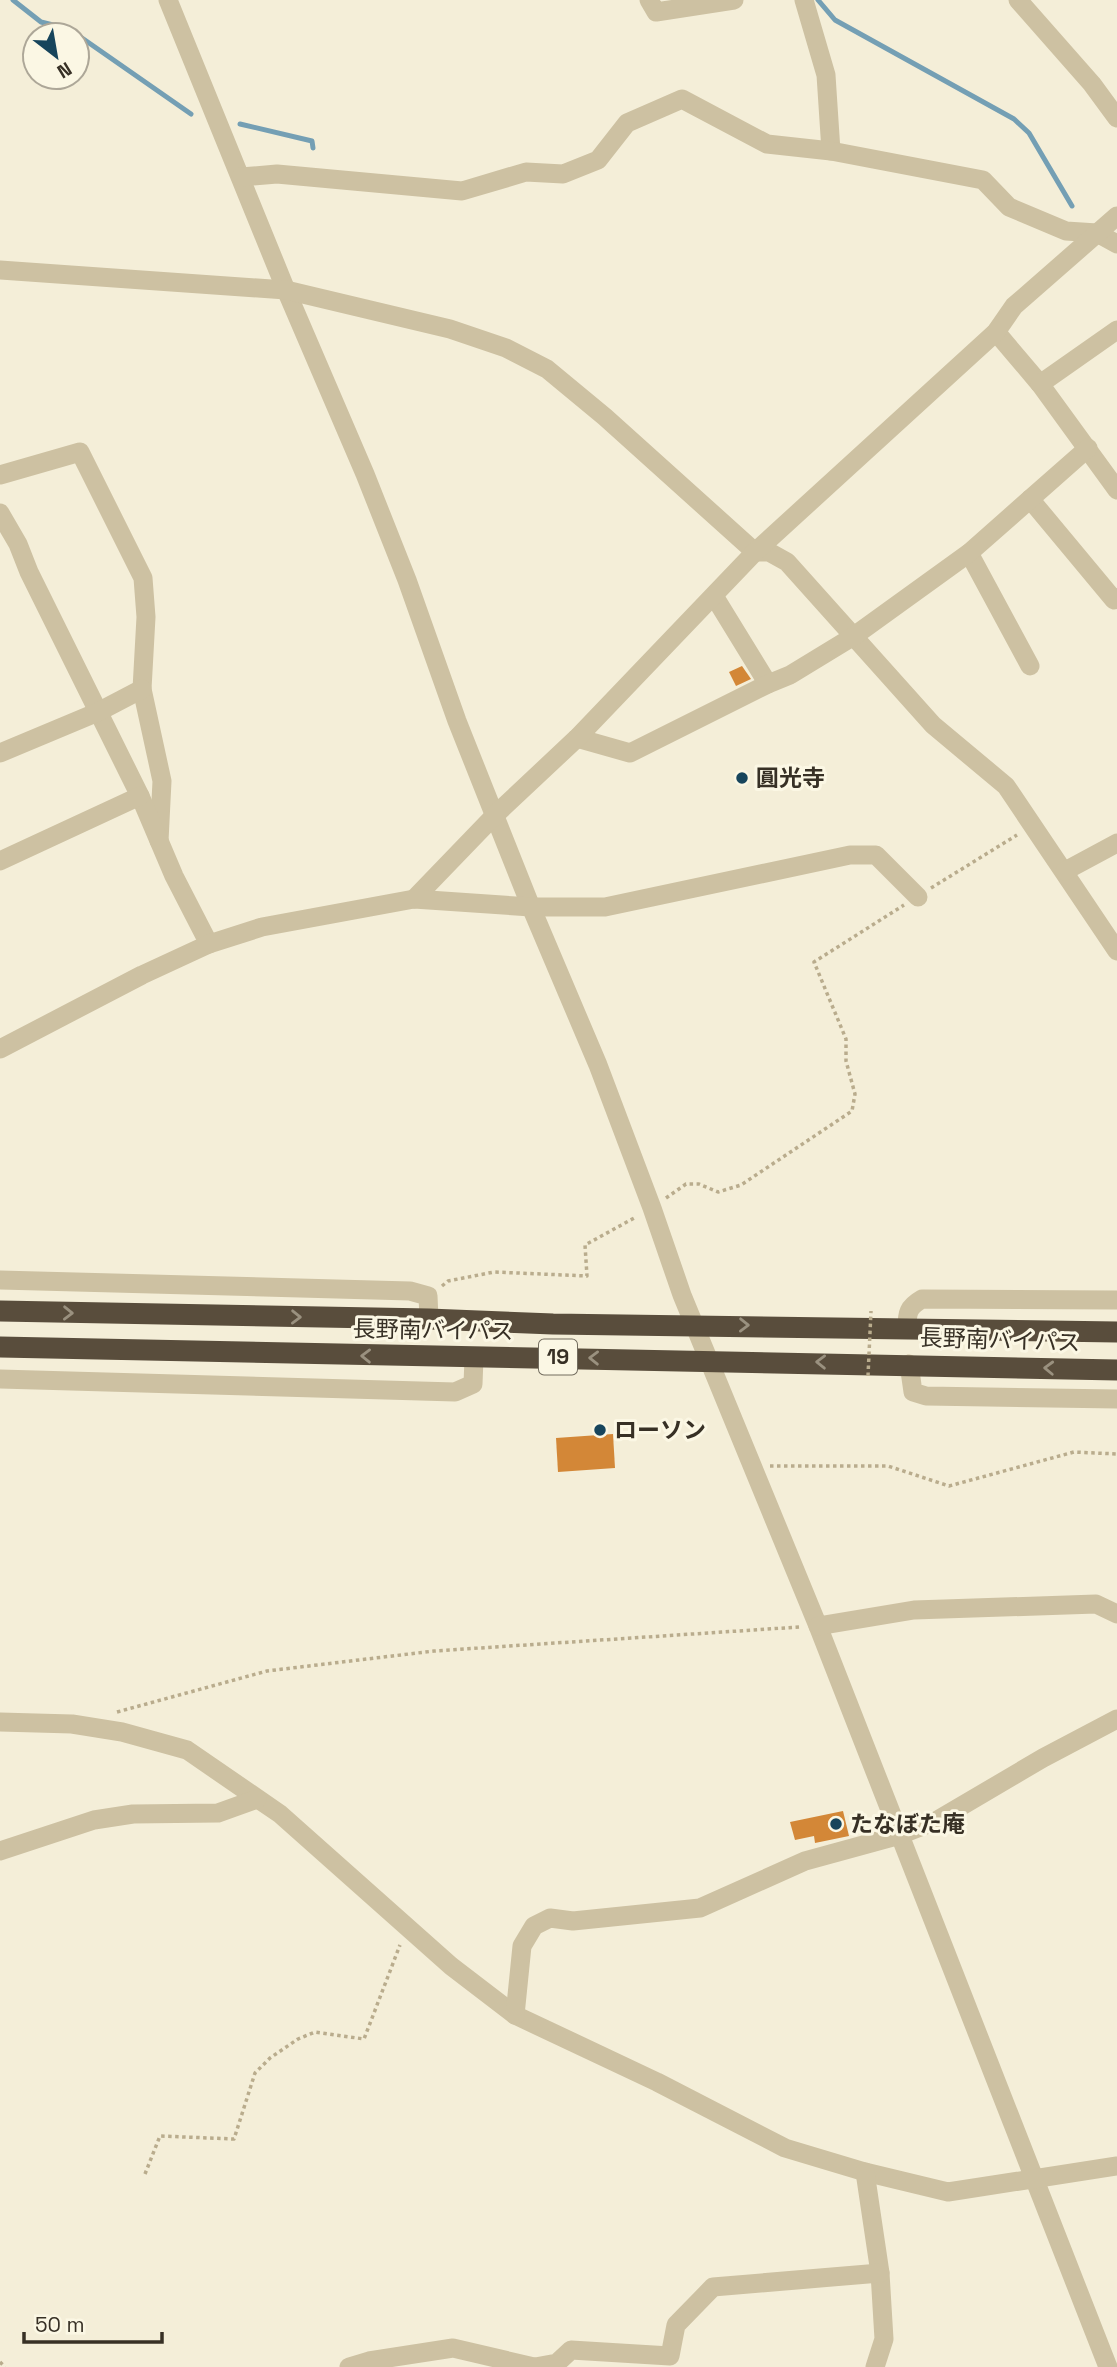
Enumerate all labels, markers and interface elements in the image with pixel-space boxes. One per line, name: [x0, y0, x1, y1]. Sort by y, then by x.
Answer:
north arrow: [21, 21, 91, 91]
text: N: [53, 56, 76, 84]
place label: 圓光寺: [756, 763, 825, 793]
marker: 圓光寺: [734, 770, 750, 786]
one-way arrow: [63, 1305, 74, 1320]
one-way arrow: [291, 1309, 301, 1325]
street label: 長野南バイパス: [352, 1314, 514, 1346]
one-way arrow: [738, 1318, 749, 1333]
street label: 長野南バイパス: [919, 1322, 1081, 1358]
road number: 19: [539, 1340, 577, 1374]
one-way arrow: [361, 1348, 372, 1363]
one-way arrow: [588, 1350, 599, 1366]
one-way arrow: [816, 1354, 826, 1370]
one-way arrow: [1043, 1360, 1054, 1376]
place label: ローソン: [614, 1415, 706, 1445]
marker: ローソン: [592, 1422, 608, 1438]
place label: たなぼた庵: [850, 1809, 965, 1839]
marker: たなぼた庵: [828, 1816, 844, 1832]
scale bar: [24, 2300, 163, 2344]
text: 50 m: [35, 2311, 85, 2338]

